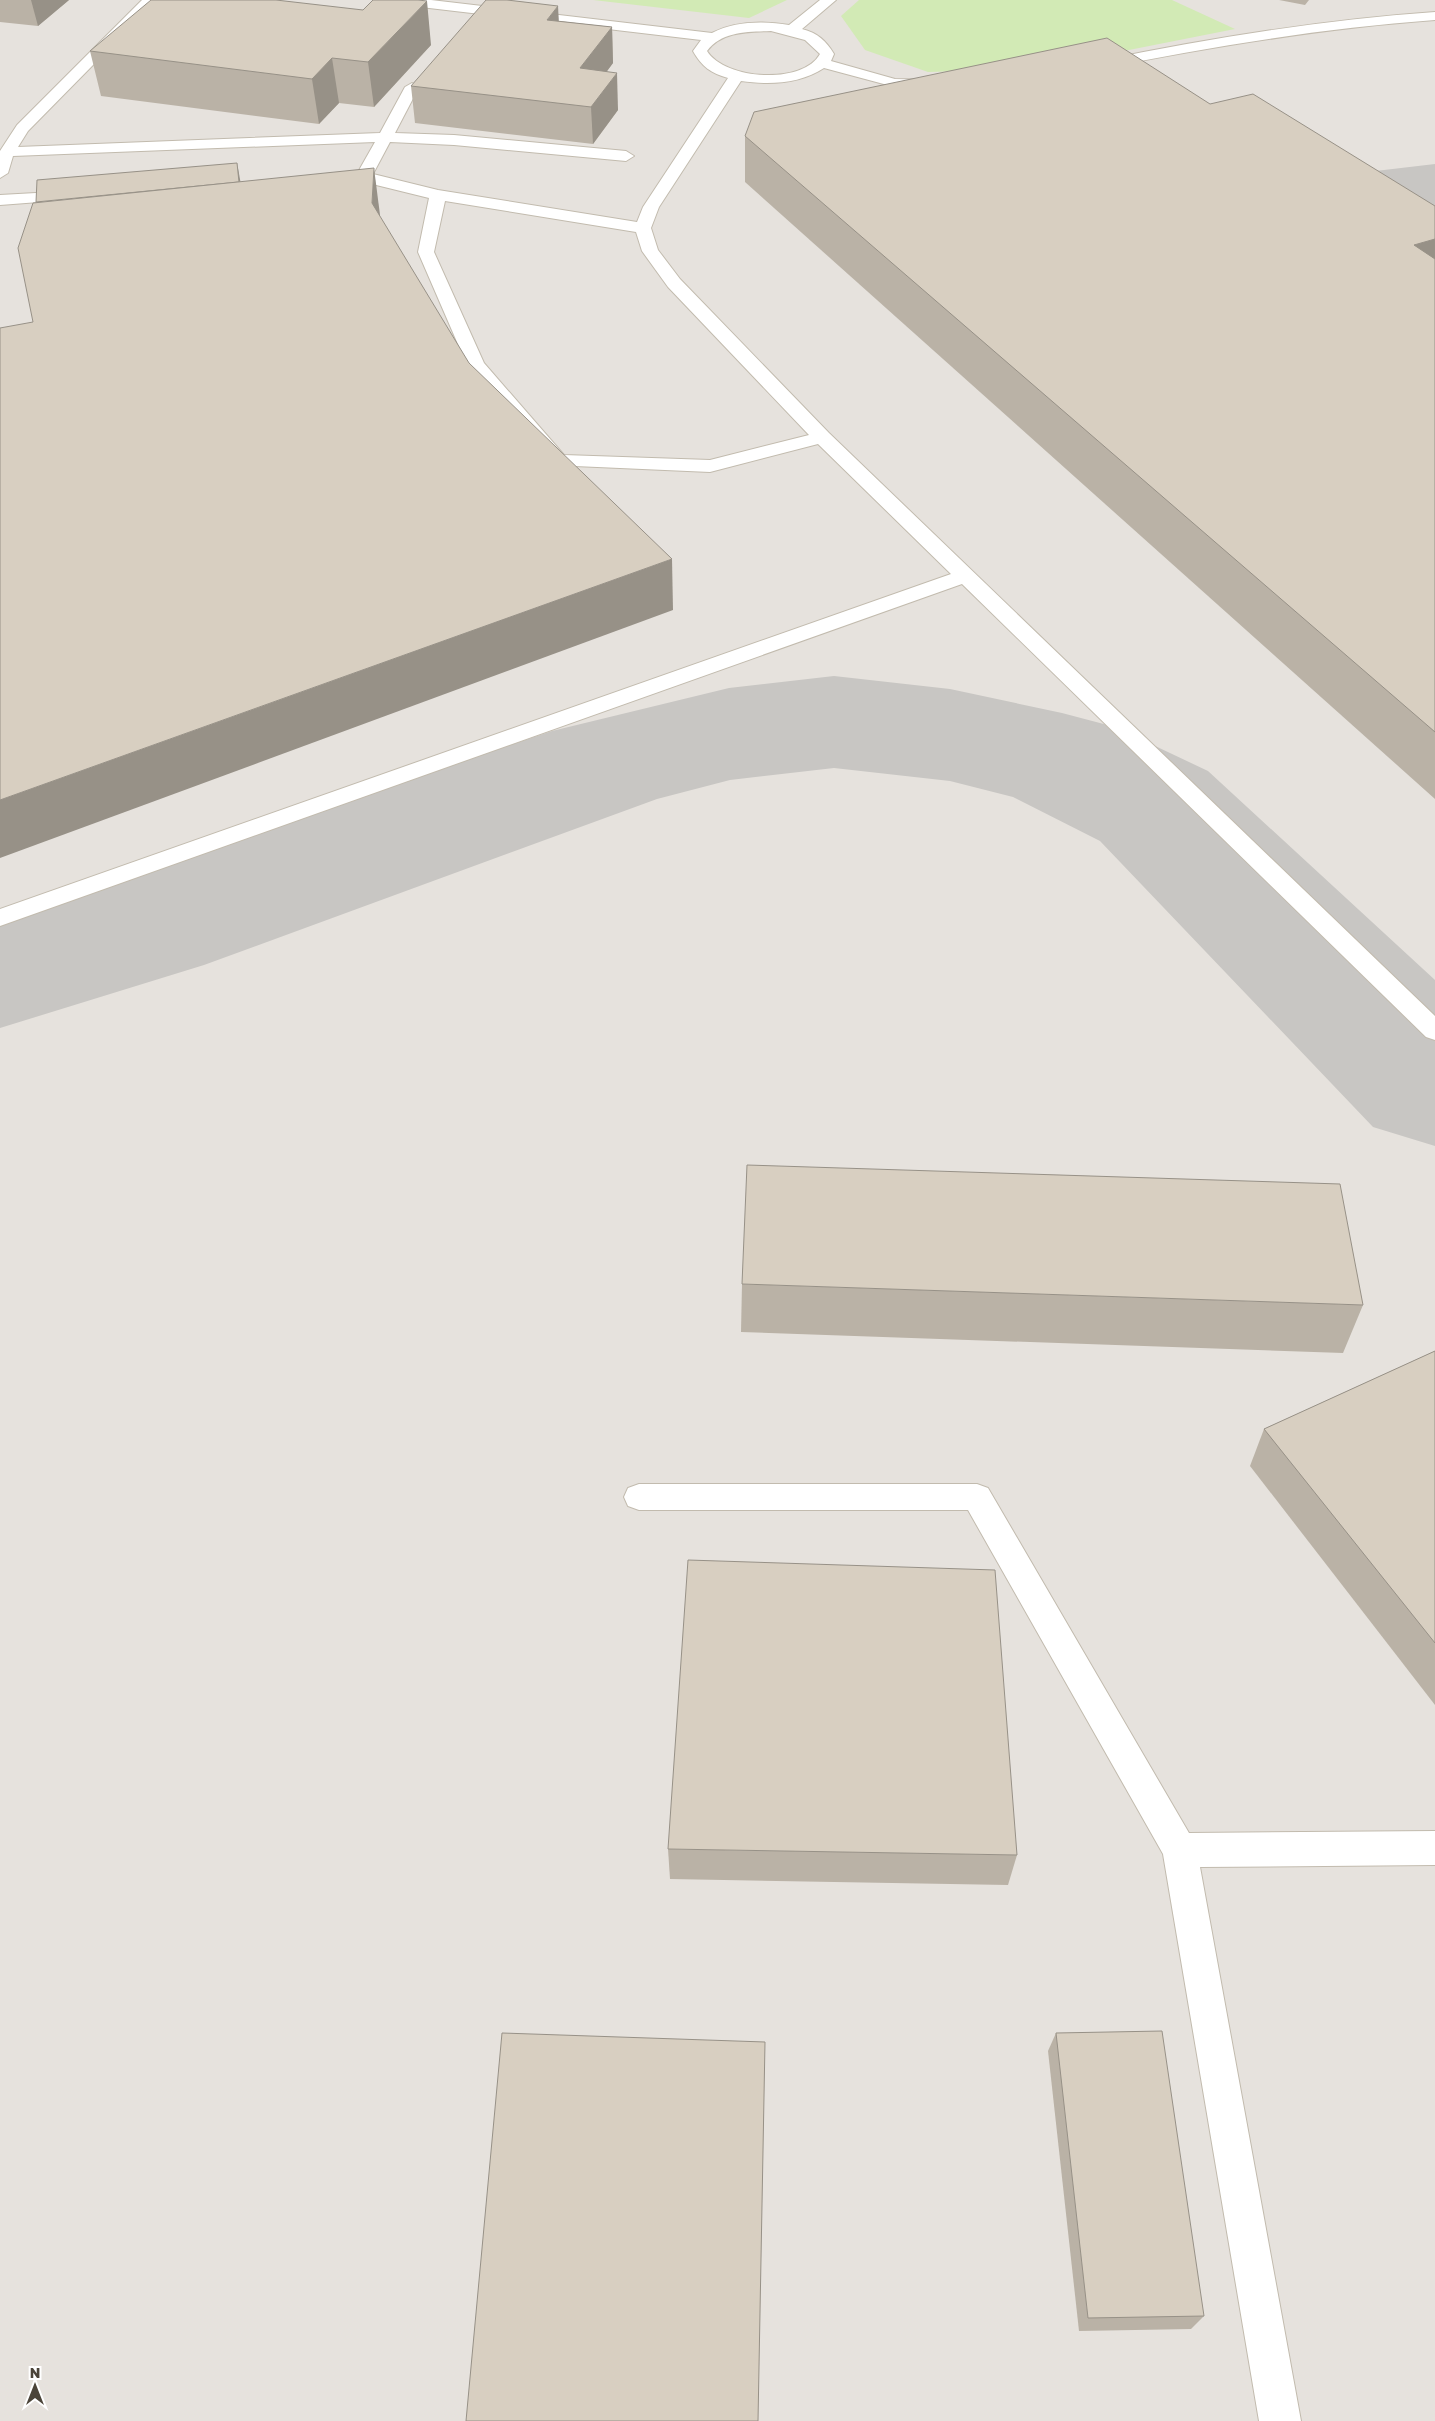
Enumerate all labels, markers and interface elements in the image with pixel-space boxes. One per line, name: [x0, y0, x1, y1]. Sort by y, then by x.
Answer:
north arrow: [10, 2361, 60, 2411]
text: N: [30, 2364, 40, 2381]

